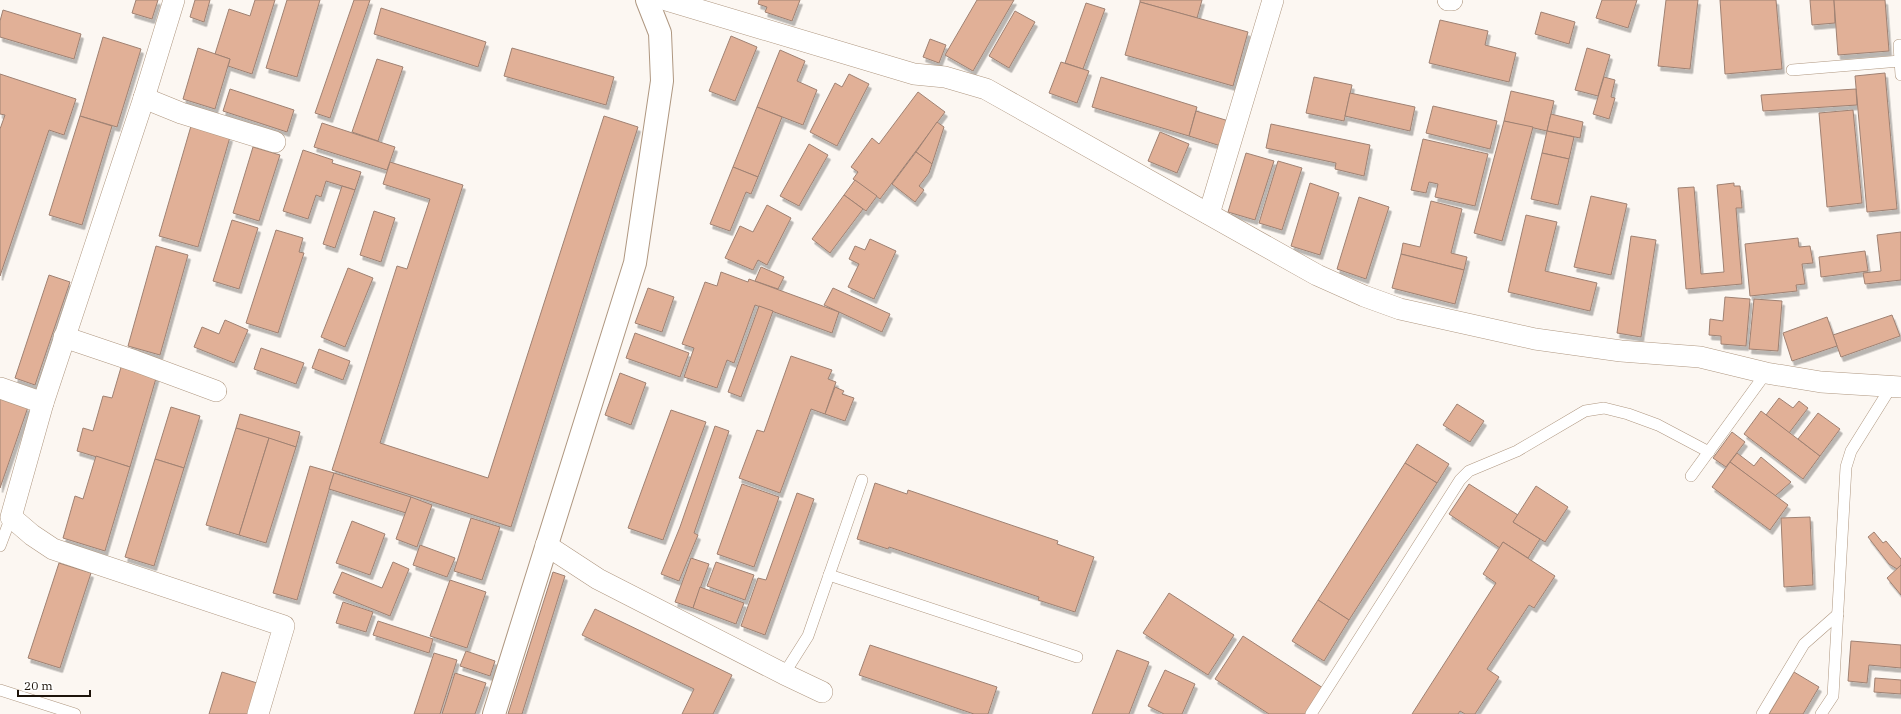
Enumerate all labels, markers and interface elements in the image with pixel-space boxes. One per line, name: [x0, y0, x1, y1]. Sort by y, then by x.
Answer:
scale bar: [18, 672, 90, 698]
text: 20 m: [24, 678, 53, 693]

